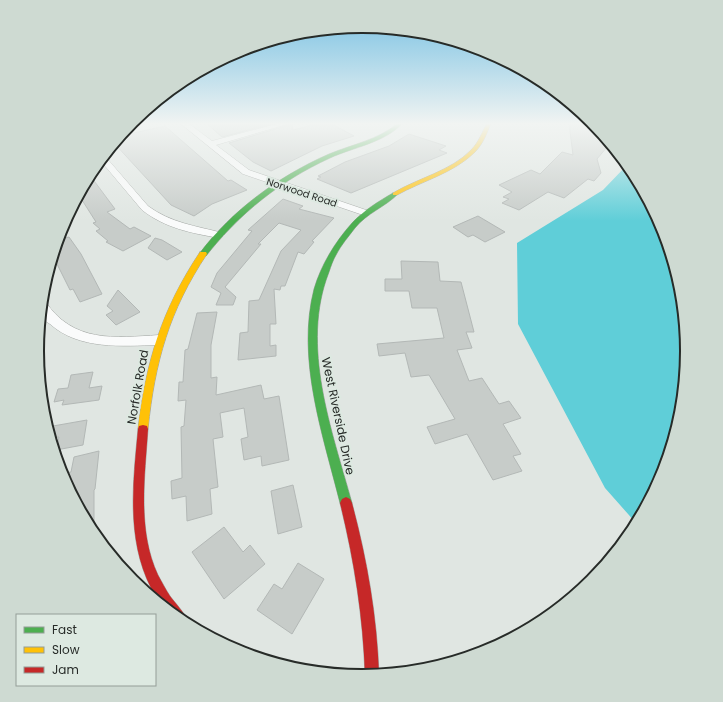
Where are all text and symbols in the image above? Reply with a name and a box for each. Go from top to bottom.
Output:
street label: Norwood Road [265,174,339,211]
street label: Norfolk Road [123,348,152,426]
street label: West Riverside Drive [318,355,359,476]
legend [16,614,156,686]
text: Fast [52,621,77,638]
text: Slow [52,641,80,658]
text: Jam [52,661,79,678]

